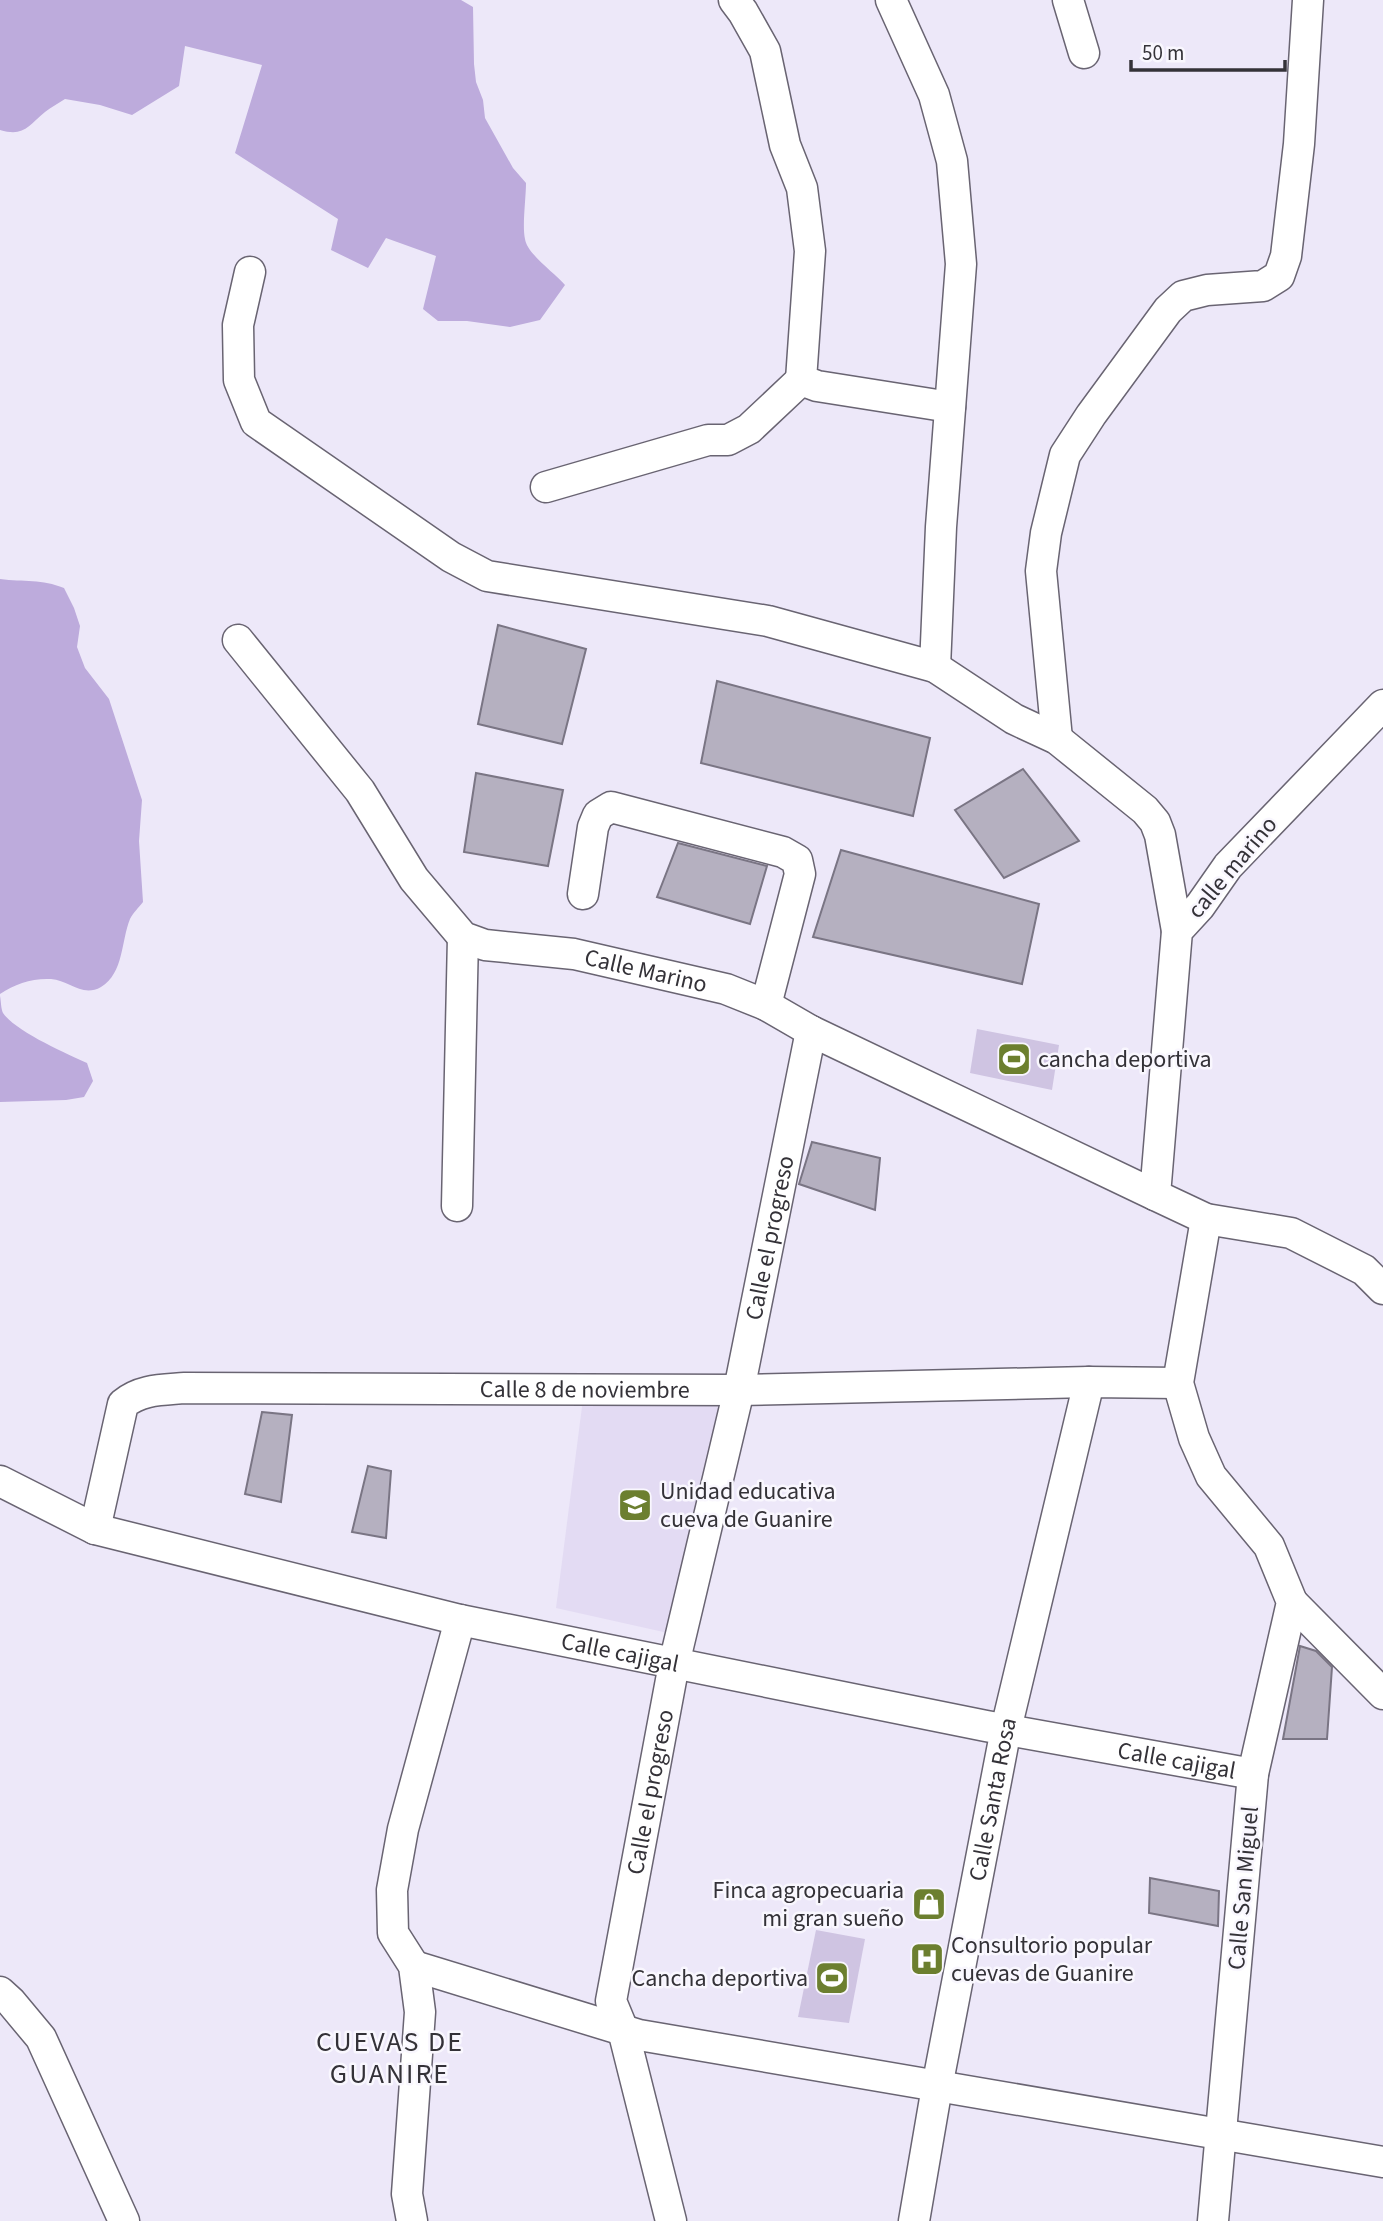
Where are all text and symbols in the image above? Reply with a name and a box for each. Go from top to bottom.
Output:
scale bar [1131,28,1285,72]
text: 50 m [1142,38,1184,68]
street label: calle marino [1179,809,1286,926]
street label: Calle Marino [581,940,711,1002]
sports icon: cancha deportiva [995,1040,1033,1078]
place label: cancha deportiva [1038,1042,1212,1077]
street label: Calle el progreso [736,1152,804,1323]
street label: Calle 8 de noviembre [480,1372,690,1408]
place label: Unidad educativa cueva de Guanire [660,1474,836,1537]
school or university icon: Unidad educativa cueva de Guanire [616,1486,654,1524]
street label: Calle cajigal [558,1624,682,1682]
street label: Calle el progreso [618,1707,683,1877]
street label: Calle Santa Rosa [960,1714,1026,1884]
street label: Calle cajigal [1115,1733,1239,1789]
street label: Calle San Miguel [1219,1805,1268,1971]
place label: Finca agropecuaria mi gran sueño [713,1873,904,1936]
shop icon: Finca agropecuaria mi gran sueño [910,1885,948,1923]
place label: Consultorio popular cuevas de Guanire [951,1928,1153,1991]
hospital icon: Consultorio popular cuevas de Guanire [908,1940,946,1978]
sports icon: Cancha deportiva [813,1959,851,1997]
place label: Cancha deportiva [631,1961,808,1996]
district label: CUEVAS DE GUANIRE [316,2022,464,2094]

